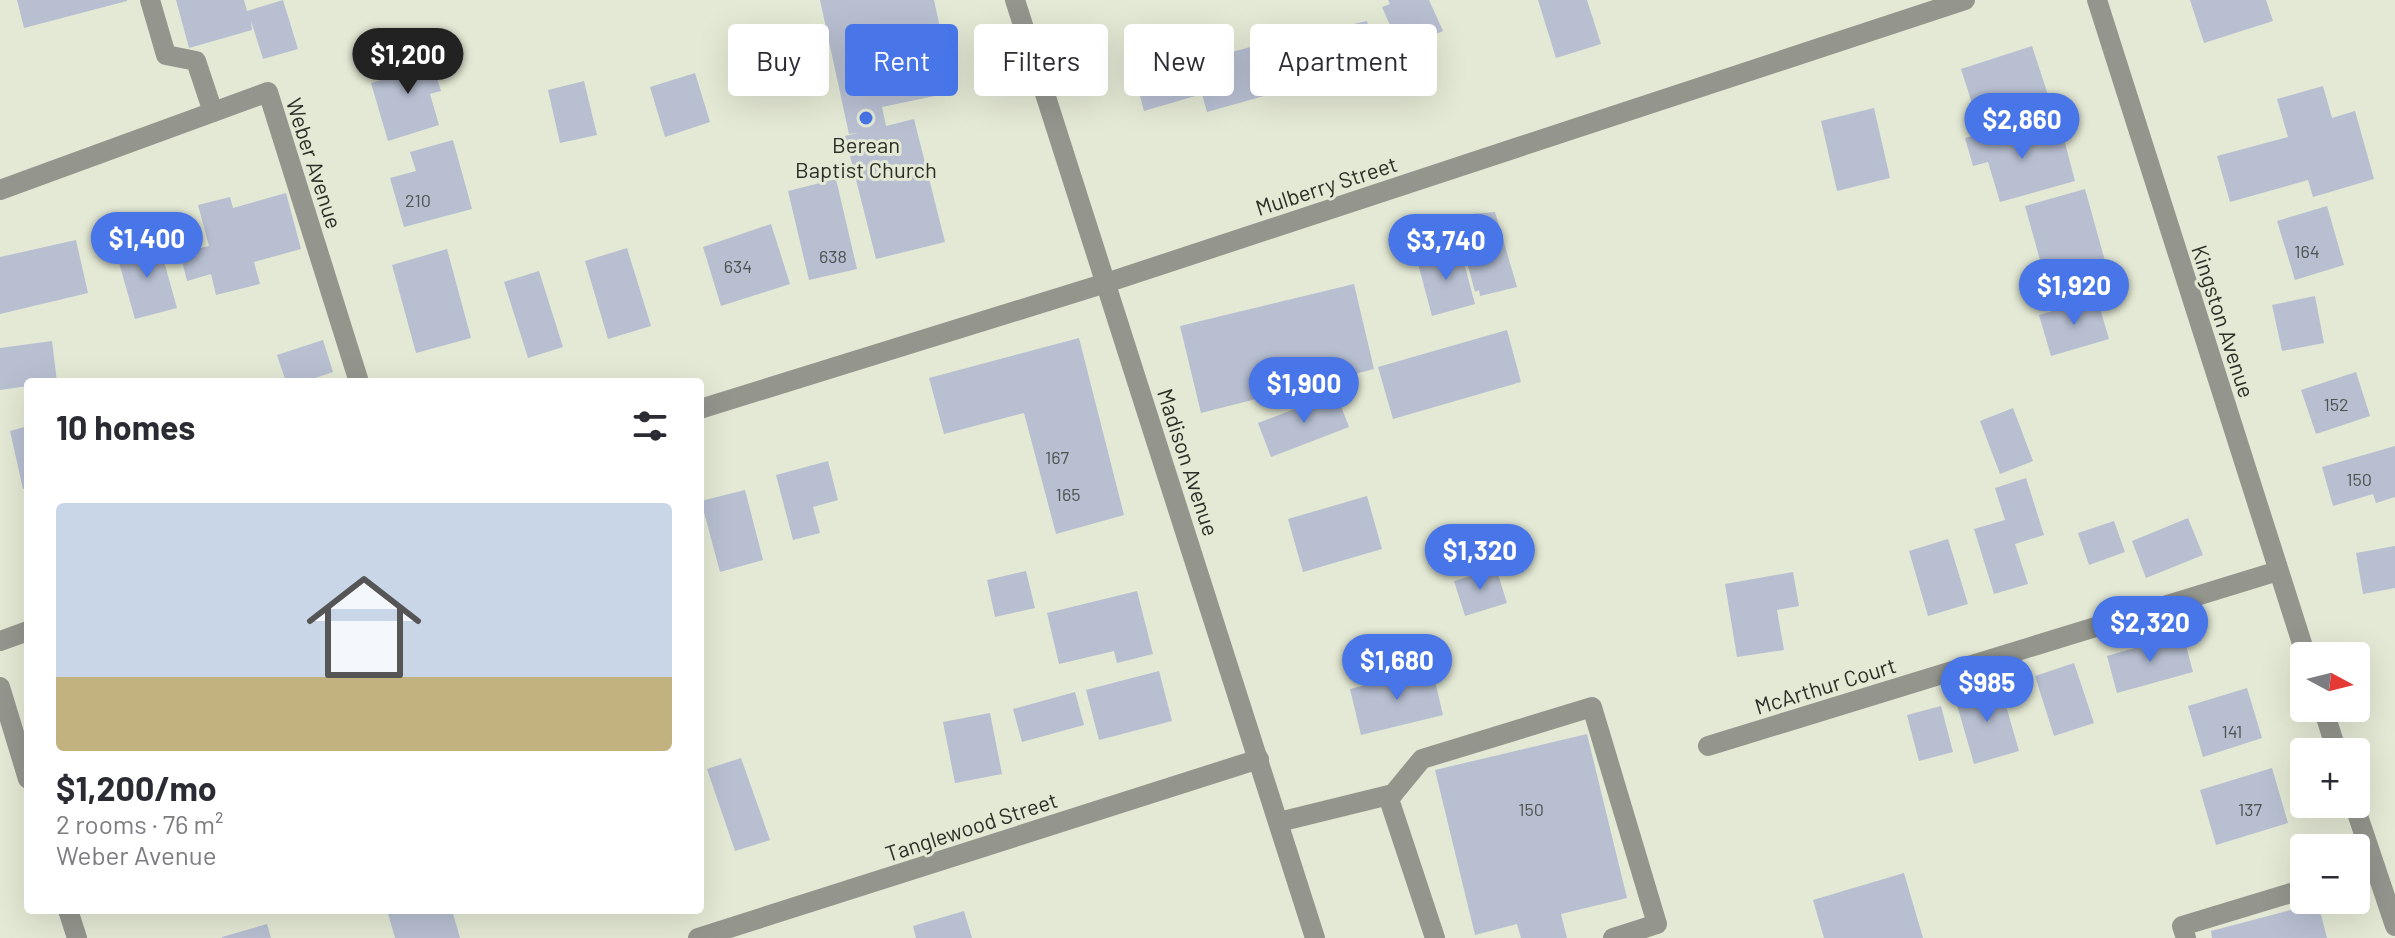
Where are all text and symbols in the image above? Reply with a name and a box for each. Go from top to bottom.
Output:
chip: Buy [728,24,829,96]
chip: Rent [845,24,958,96]
chip: Filters [974,24,1108,96]
chip: New [1124,24,1234,96]
chip: Apartment [1250,24,1437,96]
pin: $1,200 [343,28,473,96]
text: $1,200 [370,38,446,69]
pin: $2,860 [1957,93,2087,161]
street label: Weber Avenue [282,94,348,232]
text: $2,860 [1982,103,2062,134]
marker: Berean Baptist Church [857,109,875,127]
place label: Berean Baptist Church [795,131,937,182]
street label: Mulberry Street [1252,150,1400,220]
house number: 210 [405,189,431,211]
pin: $1,400 [82,212,212,280]
pin: $3,740 [1381,214,1511,282]
text: $1,400 [109,222,185,253]
text: $3,740 [1406,224,1486,255]
house number: 164 [2294,240,2320,262]
street label: Kingston Avenue [2187,241,2261,401]
house number: 638 [819,245,847,267]
house number: 634 [724,255,752,277]
pin: $1,920 [2009,259,2139,327]
text: $1,920 [2037,269,2111,300]
pin: $1,900 [1239,357,1369,425]
text: $1,900 [1267,367,1341,398]
street label: Madison Avenue [1153,385,1225,539]
house number: 152 [2323,393,2349,415]
icon: filters [628,404,672,448]
text: 10 homes [56,406,195,447]
house number: 167 [1045,446,1070,468]
house number: 150 [2346,468,2372,490]
house number: 165 [1056,483,1080,505]
pin: $1,320 [1415,524,1545,592]
text: $1,320 [1443,534,1517,565]
icon: home [292,555,436,699]
pin: $2,320 [2085,596,2215,664]
text: $2,320 [2110,606,2190,637]
pin: $1,680 [1332,634,1462,702]
north arrow [2290,642,2370,722]
map controls [2290,642,2370,914]
text: $1,680 [1360,644,1434,675]
street label: McArthur Court [1751,651,1899,719]
pin: $985 [1940,656,2034,724]
text: $985 [1959,666,2015,697]
house number: 141 [2222,720,2242,742]
button: + [2290,738,2370,818]
text: $1,200/mo [56,767,217,808]
street label: Tanglewood Street [882,786,1060,866]
house number: 150 [1518,798,1544,820]
house number: 137 [2238,798,2263,820]
text: 2 rooms · 76 m² [56,808,224,839]
button: − [2290,834,2370,914]
text: Weber Avenue [56,839,217,870]

